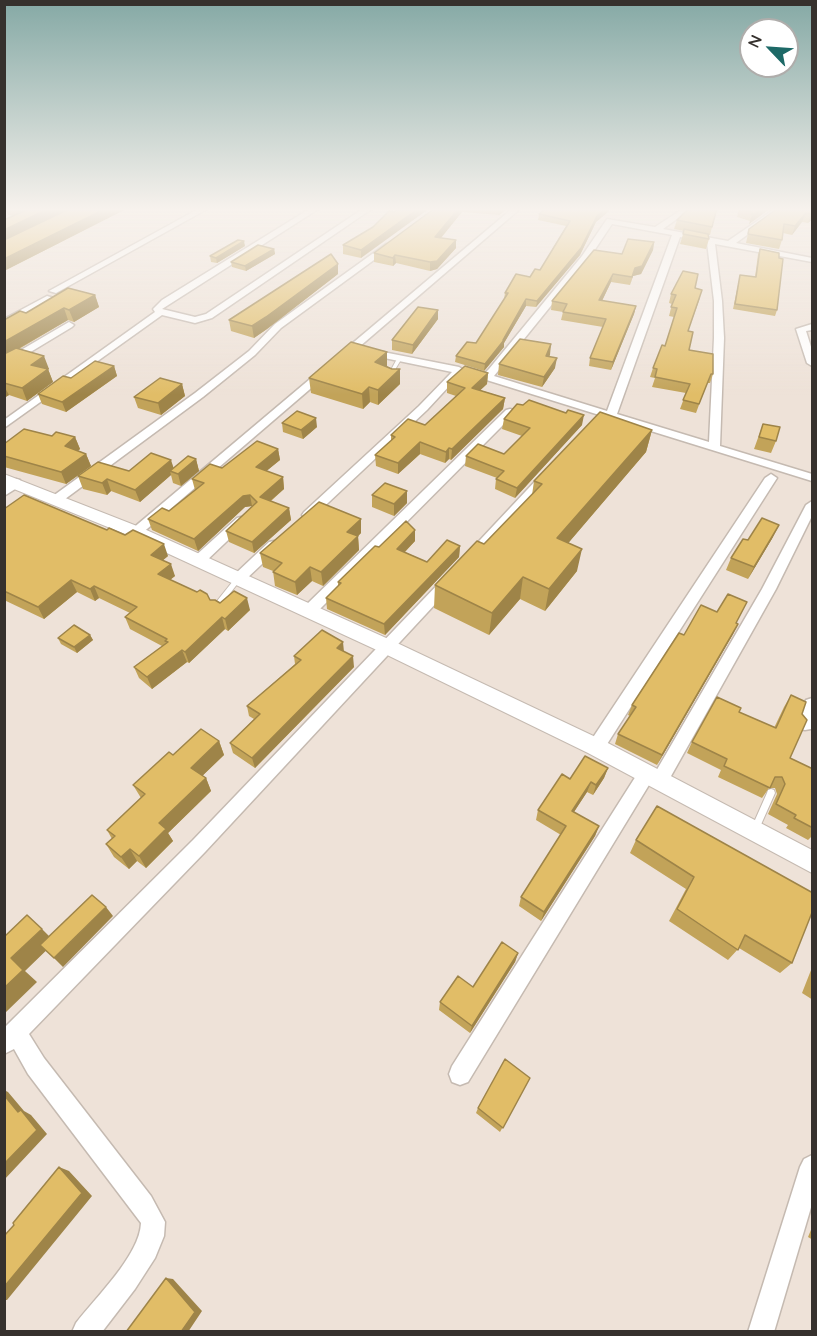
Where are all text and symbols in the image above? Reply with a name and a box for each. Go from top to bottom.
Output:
north arrow [739,18,799,78]
text: N [743,32,766,51]

